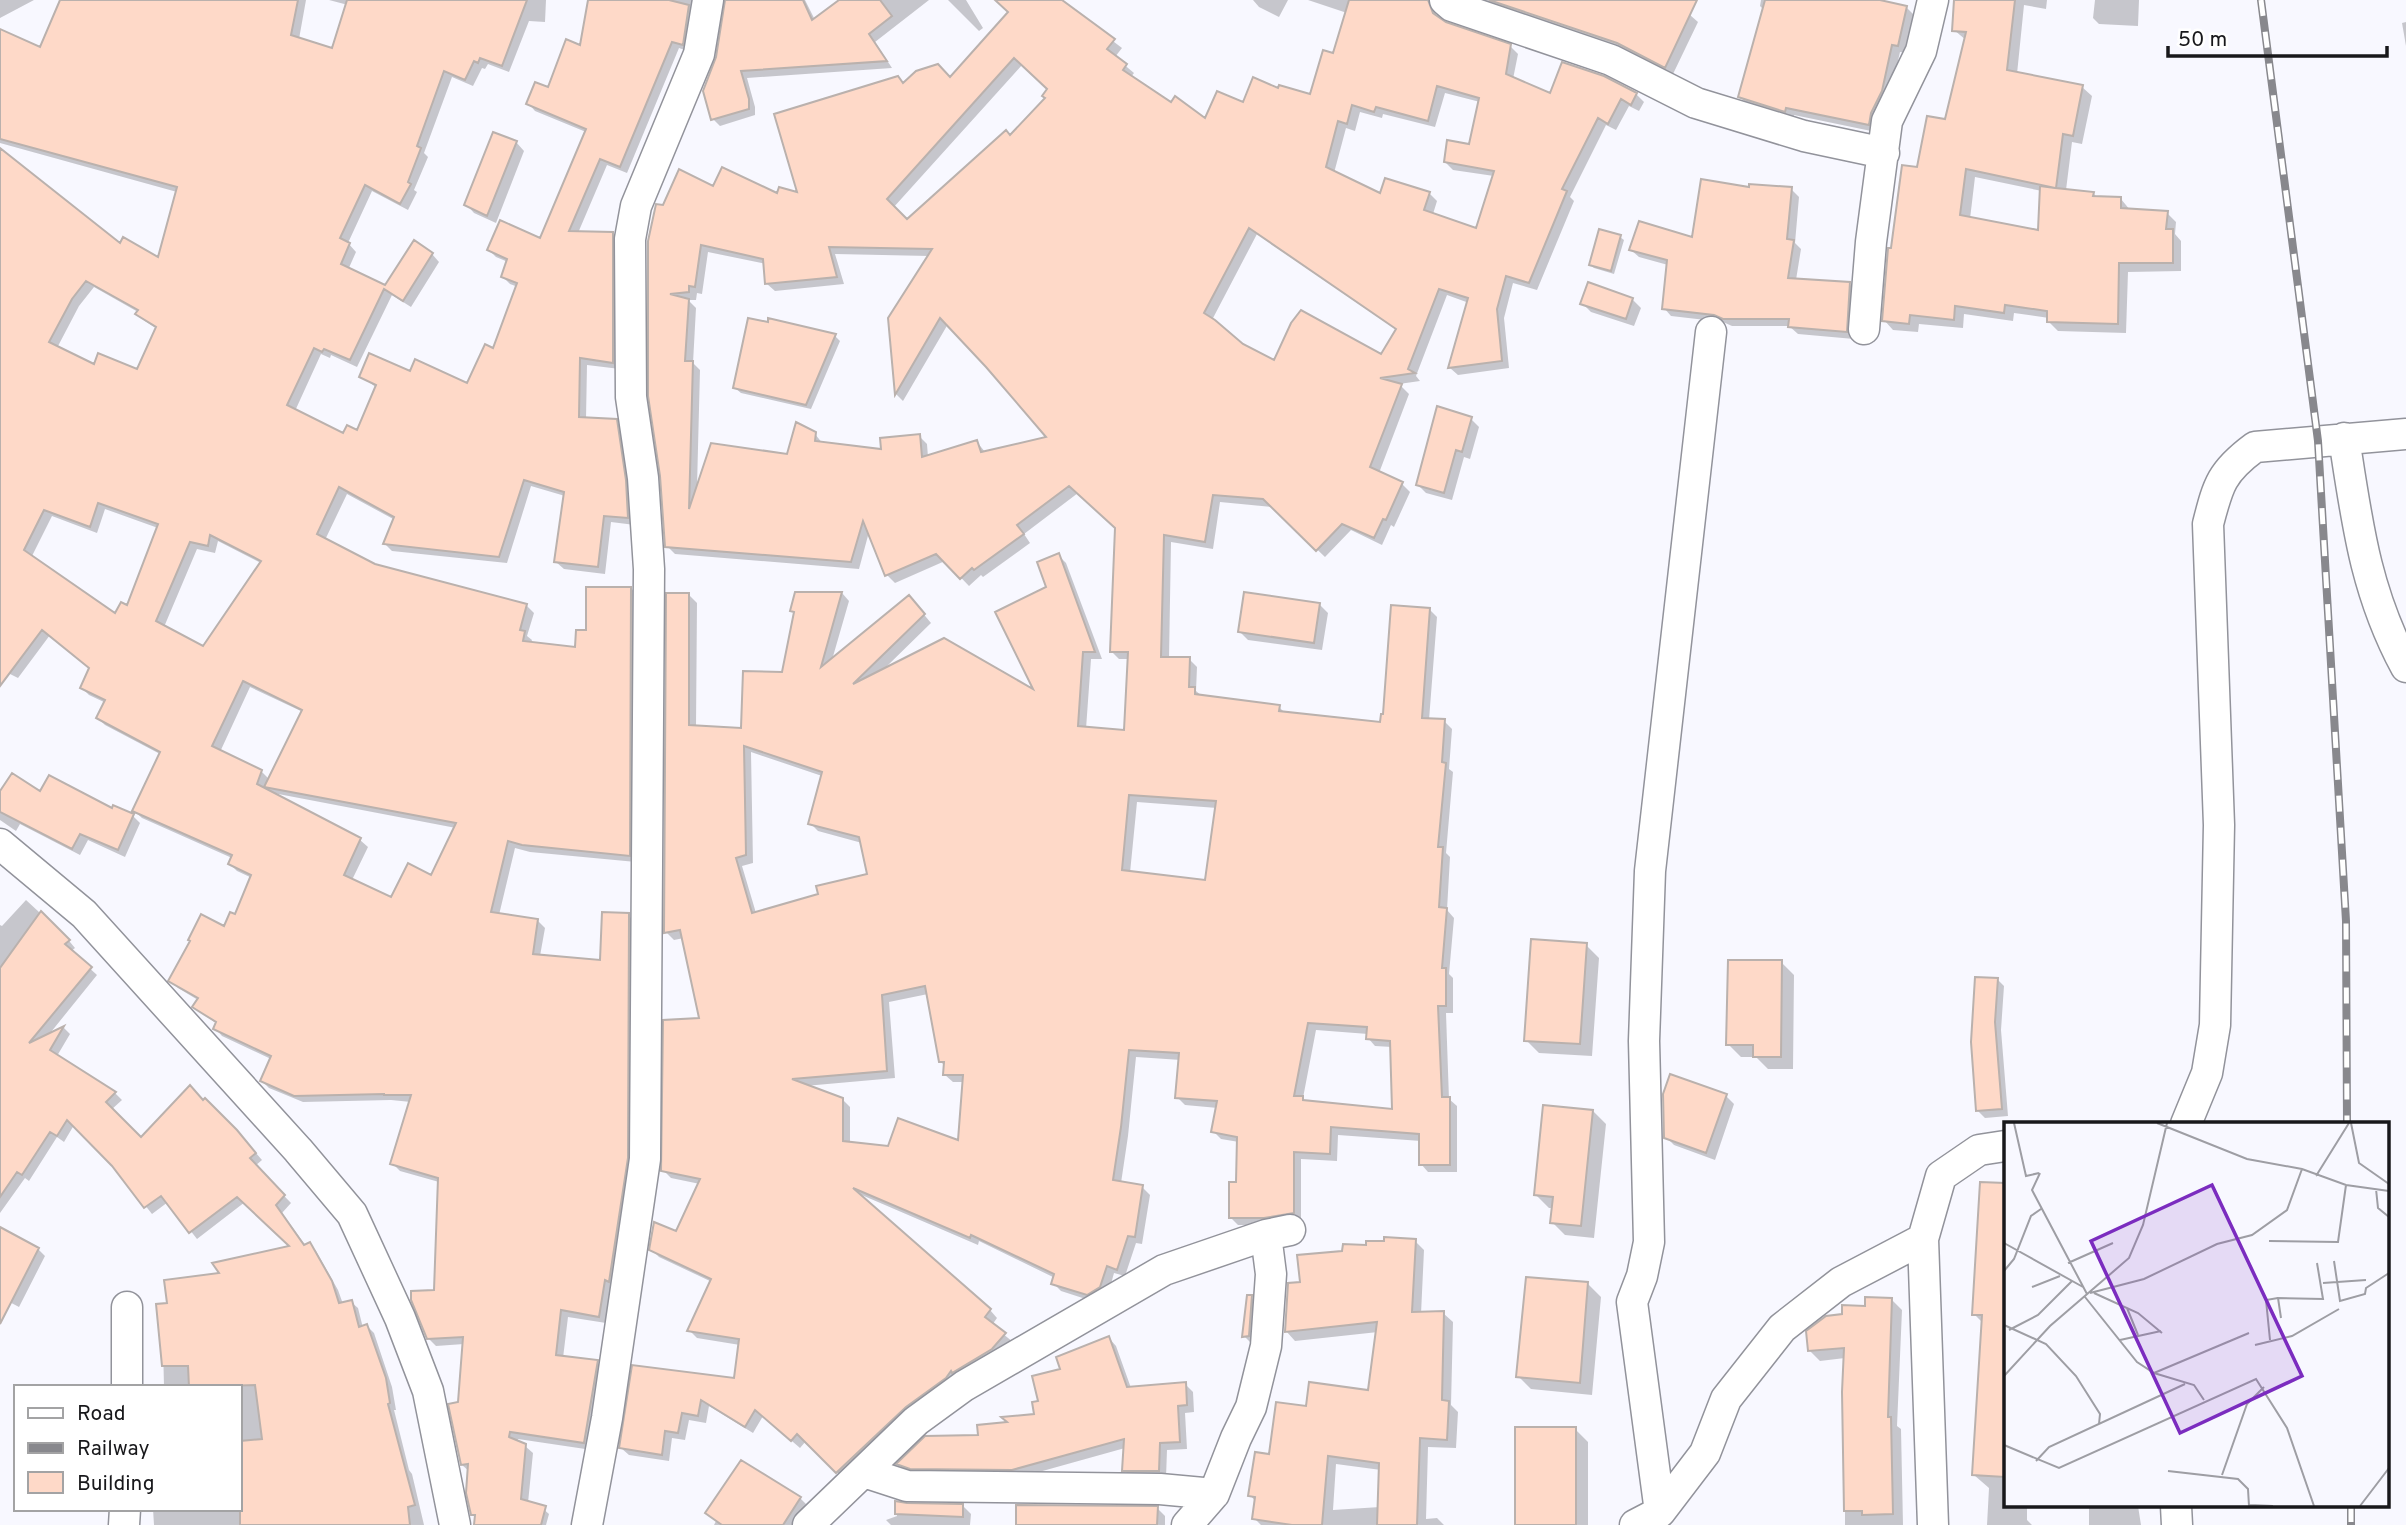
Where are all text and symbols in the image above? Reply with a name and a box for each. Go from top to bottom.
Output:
scale bar [2168,14,2387,58]
text: 50 m [2178,27,2227,54]
inset map [2004,1122,2388,1508]
legend [14,1385,242,1511]
text: Road [77,1401,126,1428]
text: Railway [77,1436,150,1463]
text: Building [77,1471,155,1498]

